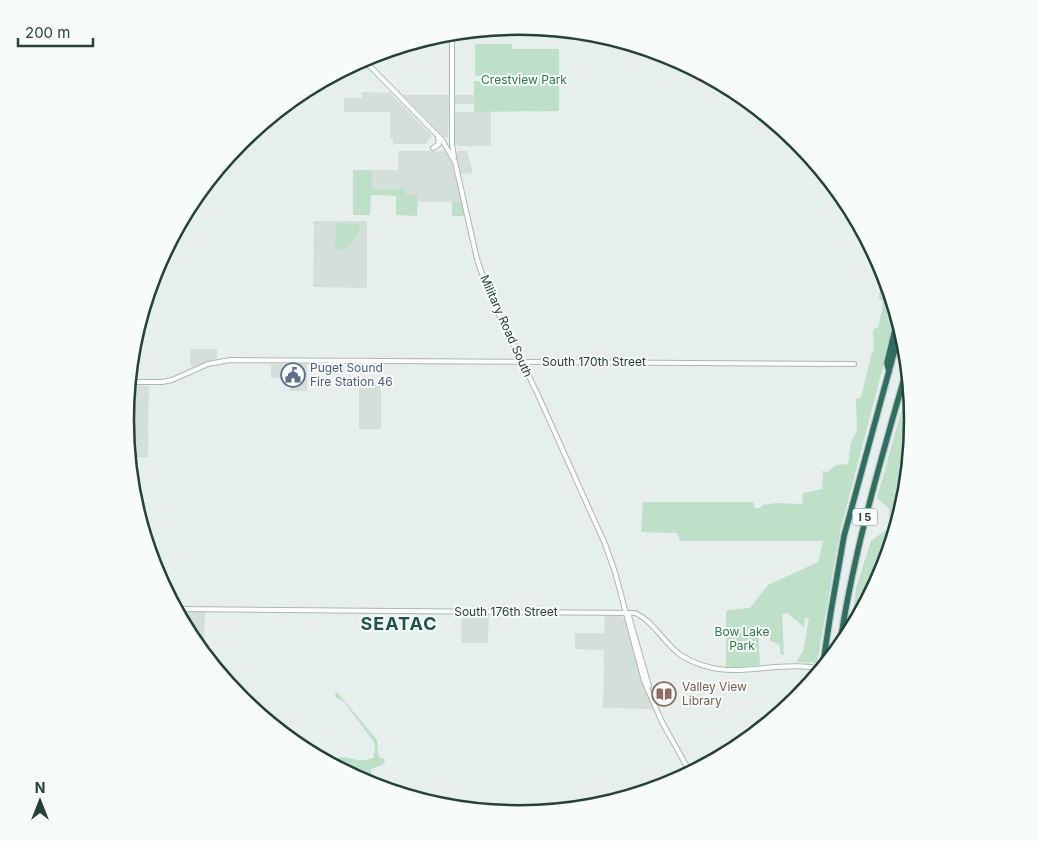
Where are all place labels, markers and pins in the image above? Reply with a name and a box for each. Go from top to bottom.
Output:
place label: Puget Sound Fire Station 46 [310,360,393,389]
public building icon: Puget Sound Fire Station 46 [280,362,306,388]
place label: Valley View Library [682,679,747,708]
library icon: Valley View Library [651,681,677,707]

